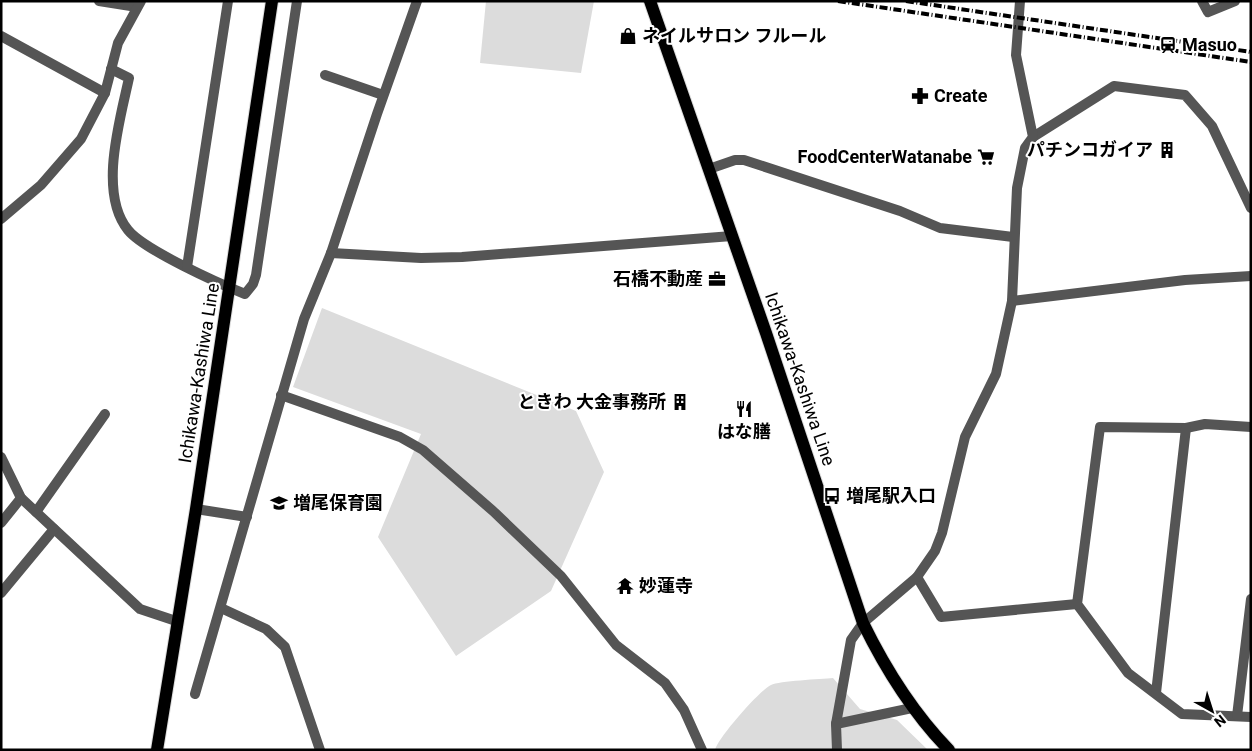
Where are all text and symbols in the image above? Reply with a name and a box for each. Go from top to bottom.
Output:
place label: ネイルサロン フルール [642,25,826,46]
shop icon: ネイルサロン フルール [618,26,638,46]
place label: Masuo [1182,34,1237,55]
station icon: Masuo [1158,35,1178,55]
place label: Create [934,85,988,106]
pharmacy icon: Create [910,86,930,106]
place label: パチンコガイア [1027,139,1153,160]
building icon: パチンコガイア [1157,140,1177,160]
place label: FoodCenterWatanabe [797,146,972,167]
supermarket icon: FoodCenterWatanabe [976,147,996,167]
place label: 石橋不動産 [613,268,703,289]
office icon: 石橋不動産 [707,269,727,289]
street label: Ichikawa-Kashiwa Line [174,281,223,464]
street label: Ichikawa-Kashiwa Line [761,289,840,468]
place label: ときわ 大金事務所 [518,391,666,412]
building icon: ときわ 大金事務所 [670,392,690,412]
restaurant icon: はな膳 [734,399,754,419]
place label: はな膳 [717,421,771,442]
place label: 増尾駅入口 [846,485,936,506]
bus stop icon: 増尾駅入口 [822,486,842,506]
place label: 増尾保育園 [293,492,383,513]
school or university icon: 増尾保育園 [269,493,289,513]
place label: 妙蓮寺 [639,575,693,596]
temple icon: 妙蓮寺 [615,576,635,596]
north arrow [1187,686,1237,736]
text: N [1211,712,1229,730]

